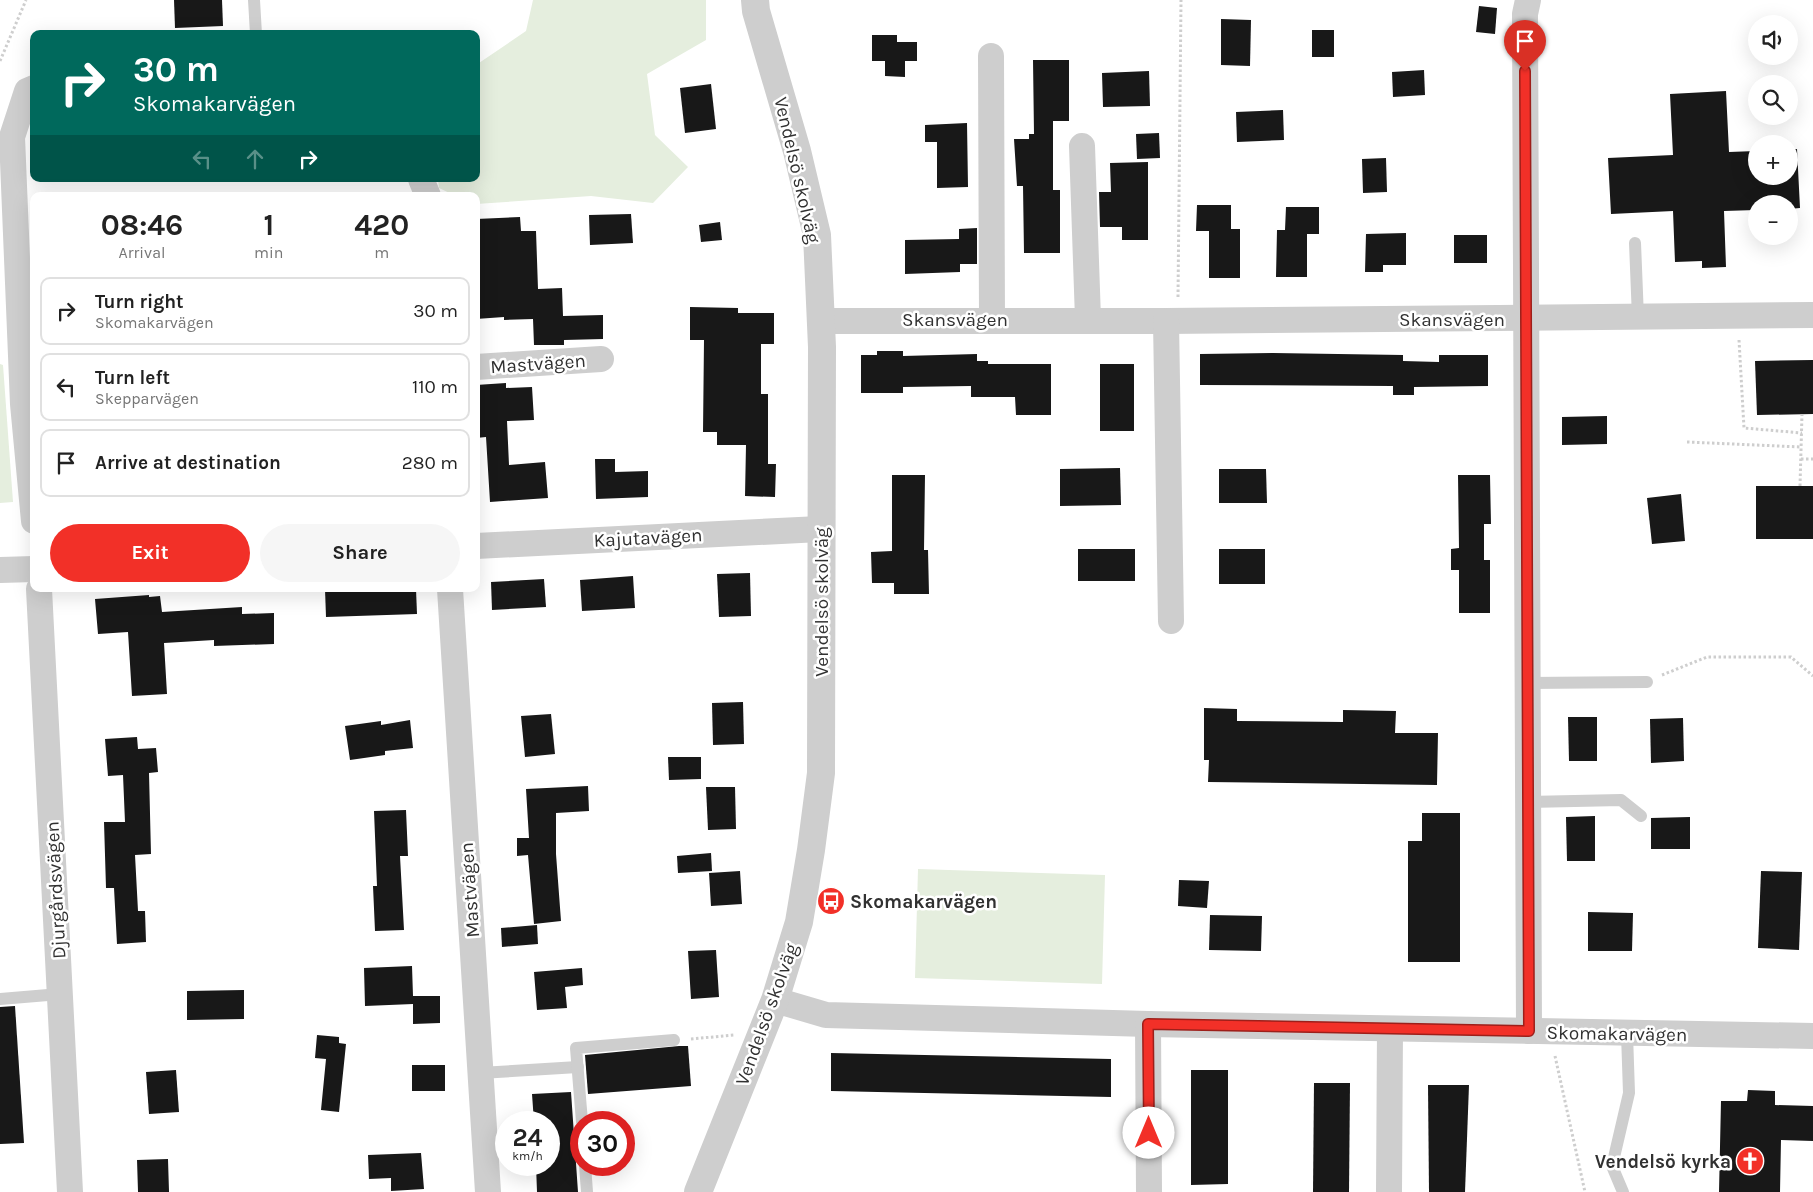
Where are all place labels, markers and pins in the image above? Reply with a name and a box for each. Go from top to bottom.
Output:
pin [1504,20,1546,71]
bus stop icon: Skomakarvägen [816,886,846,916]
place label: Skomakarvägen [850,891,997,913]
church icon: Vendelsö kyrka [1735,1146,1765,1176]
place label: Vendelsö kyrka [1595,1151,1731,1173]

